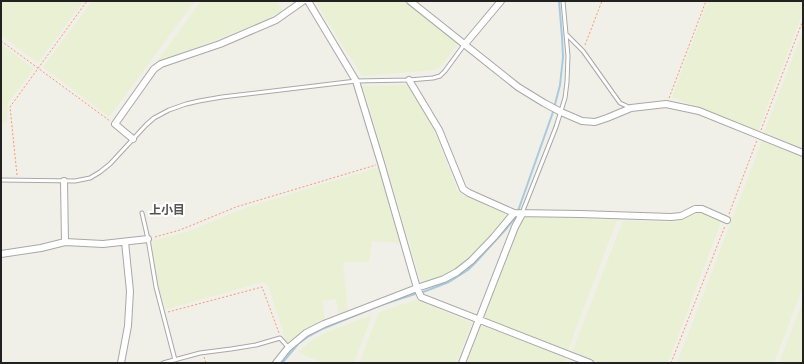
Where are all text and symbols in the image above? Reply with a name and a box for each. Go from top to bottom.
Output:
district label: 上小目 [149,202,185,217]

